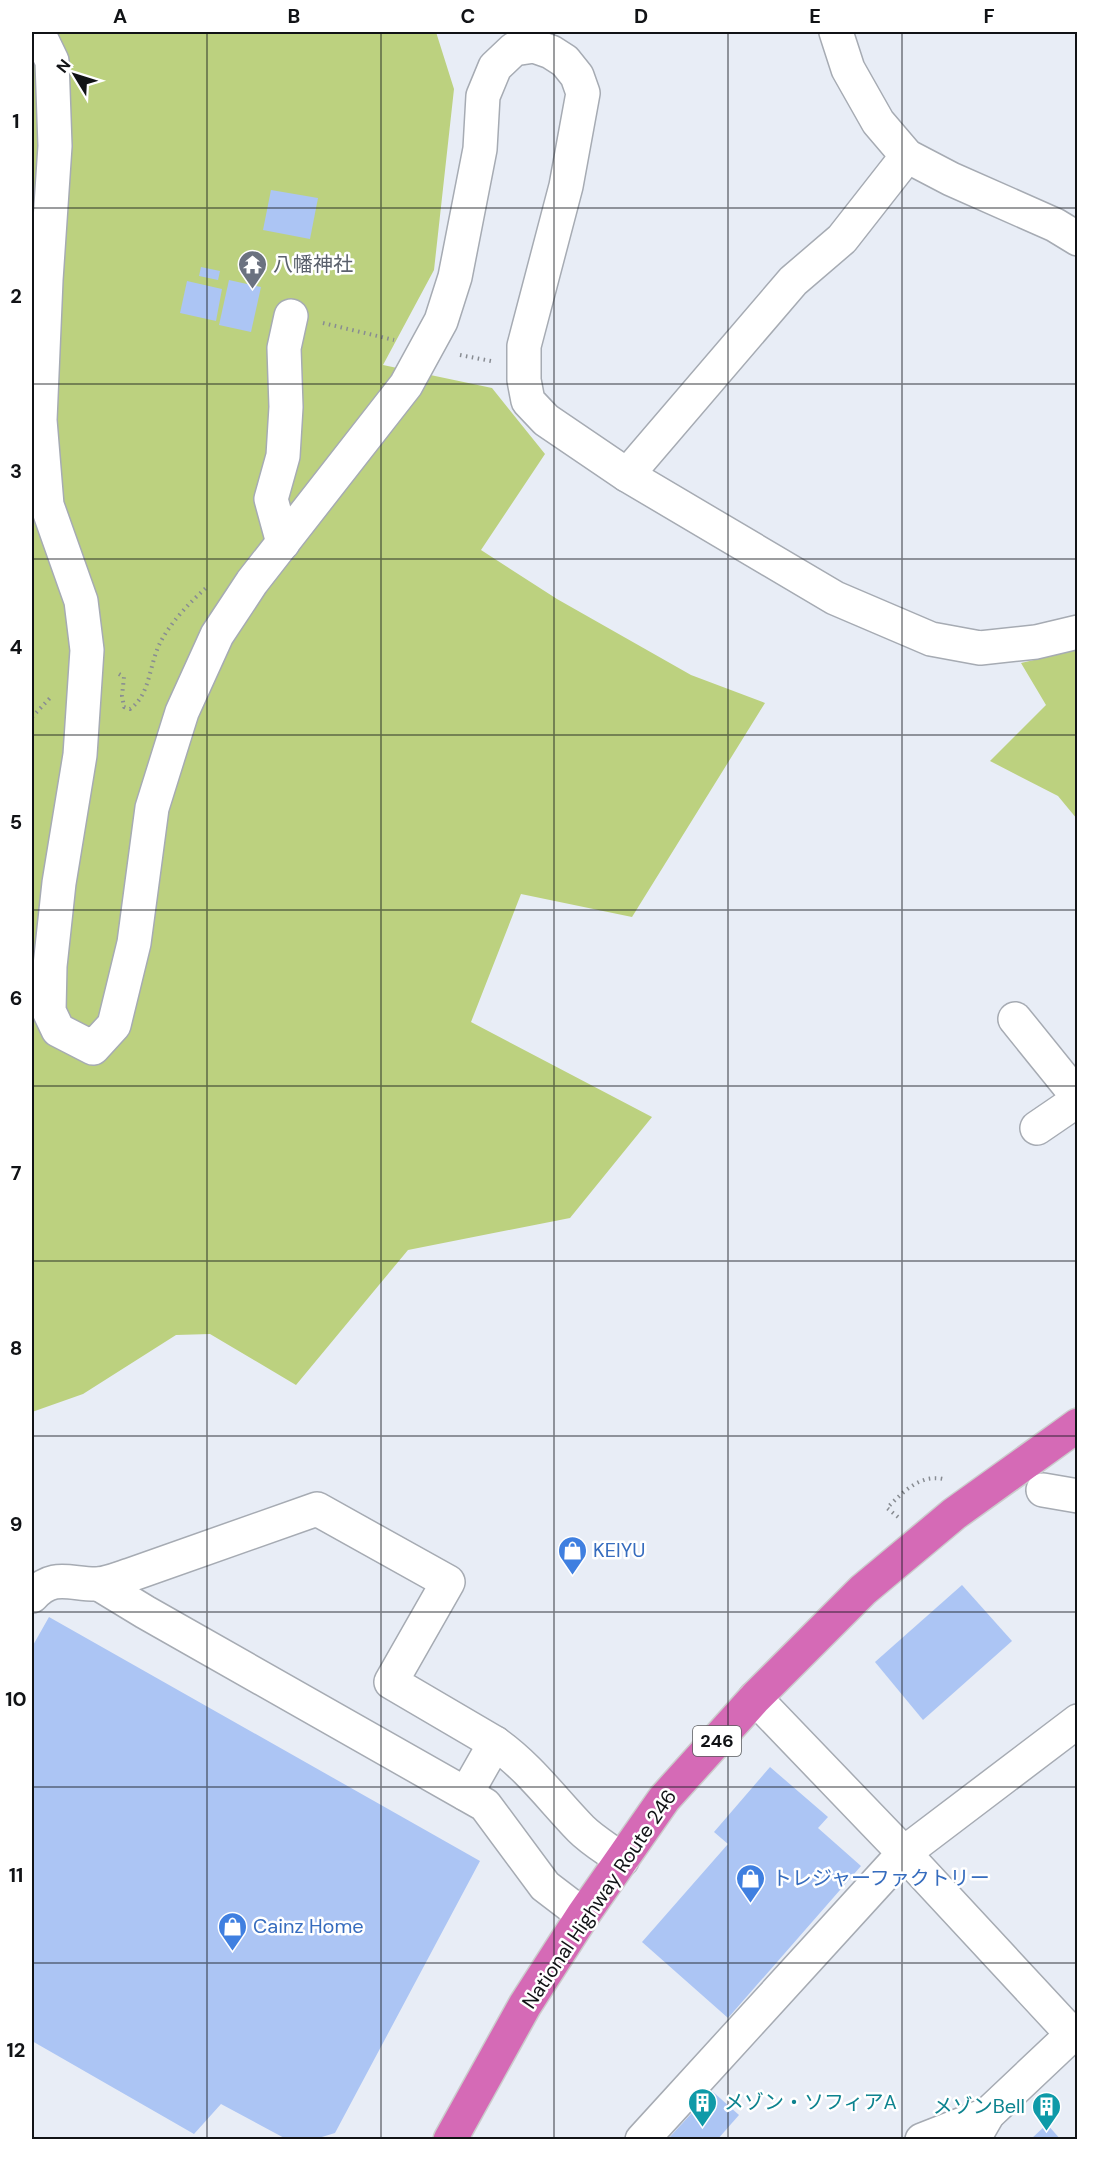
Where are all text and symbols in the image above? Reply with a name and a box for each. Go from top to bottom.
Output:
text: A [113,3,127,29]
text: B [288,3,300,29]
text: C [461,3,475,29]
text: D [634,3,648,29]
text: E [809,3,821,29]
text: F [983,3,995,29]
north arrow [45,45,105,105]
text: N [52,55,75,77]
text: 1 [12,108,20,134]
temple icon: 八幡神社 [236,248,268,290]
place label: 八幡神社 [273,251,353,277]
text: 2 [10,283,22,309]
text: 3 [10,458,22,484]
text: 4 [10,634,23,660]
text: 5 [10,809,22,835]
text: 6 [10,985,22,1011]
text: 7 [11,1160,22,1186]
text: 8 [10,1335,22,1361]
text: 9 [10,1511,22,1537]
shop icon: KEIYU [556,1534,588,1576]
place label: KEIYU [593,1537,645,1563]
text: 10 [5,1686,27,1712]
road number: 246 [693,1726,741,1756]
street label: National Highway Route 246 [516,1784,682,2014]
text: 11 [9,1862,23,1888]
shop icon: トレジャーファクトリー [735,1862,767,1904]
place label: トレジャーファクトリー [772,1865,990,1891]
shop icon: Cainz Home [216,1910,248,1952]
place label: Cainz Home [253,1913,364,1939]
text: 12 [7,2037,25,2063]
building icon: メゾン・ソフィアA [687,2086,719,2128]
place label: メゾン・ソフィアA [724,2089,897,2115]
building icon: メゾンBell [1030,2090,1062,2132]
place label: メゾンBell [933,2093,1025,2119]

